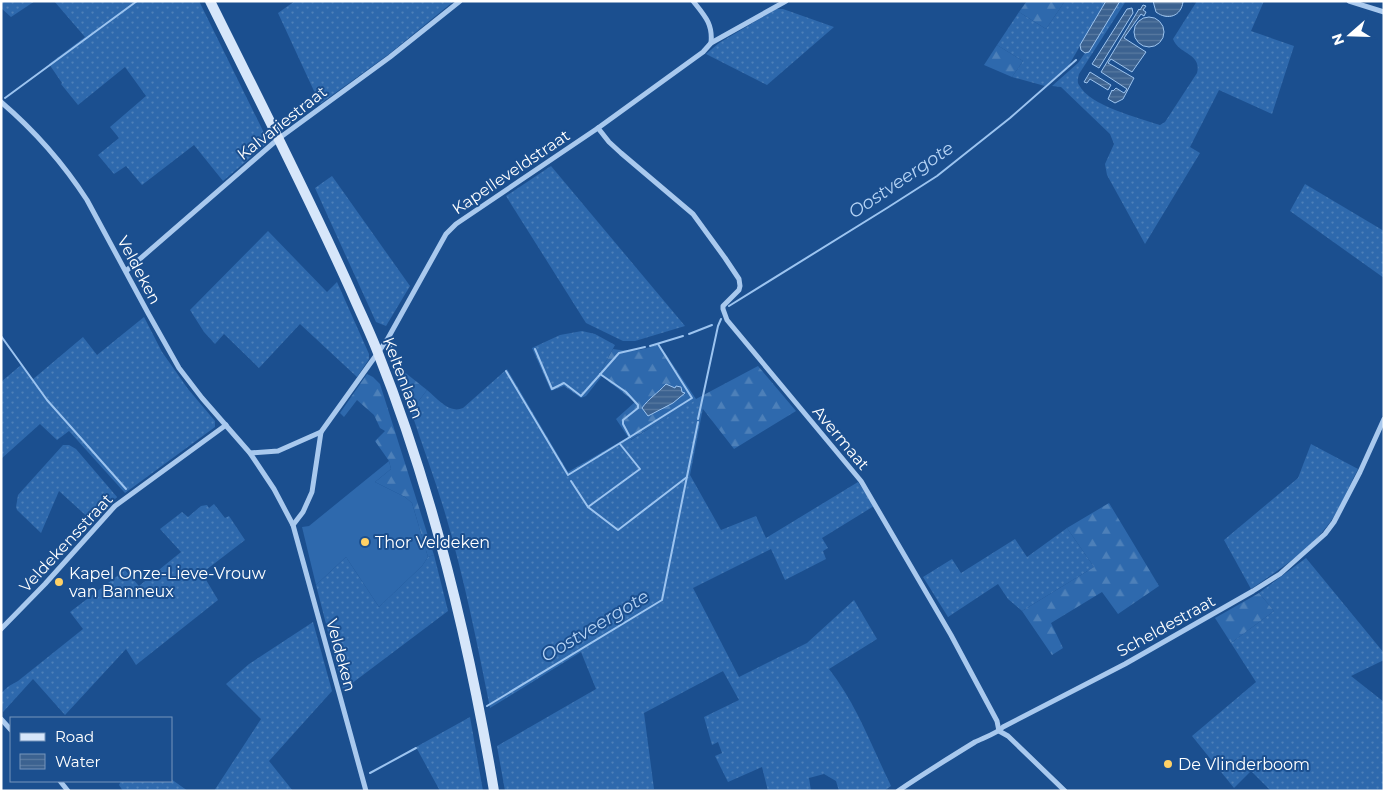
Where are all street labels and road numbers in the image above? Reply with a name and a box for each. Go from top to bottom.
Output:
street label: Kalvariestraat [233,82,331,164]
street label: Kapelleveldstraat [449,125,574,218]
street label: Veldeken [113,233,165,307]
street label: Keltenlaan [379,335,427,421]
street label: Avermaat [809,402,874,474]
street label: Veldekensstraat [15,489,117,596]
street label: Scheldestraat [1114,591,1219,661]
street label: Veldeken [322,617,360,693]

